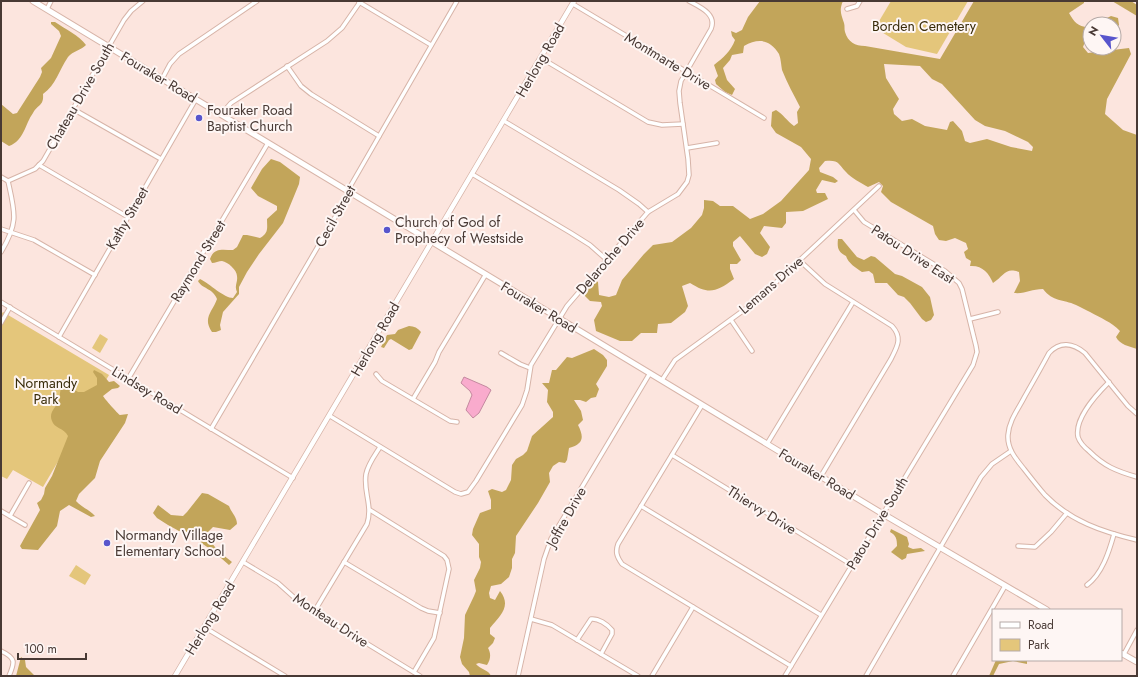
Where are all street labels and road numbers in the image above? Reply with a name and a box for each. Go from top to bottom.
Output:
street label: Herlong Road [511,19,569,101]
street label: Montmarte Drive [621,27,715,95]
street label: Chateau Drive South [41,39,119,153]
street label: Fouraker Road [117,46,201,108]
street label: Cecil Street [310,181,361,251]
street label: Kathy Street [101,183,153,253]
street label: Delaroche Drive [571,213,649,299]
street label: Raymond Street [166,216,231,306]
street label: Patou Drive East [868,220,959,289]
street label: Lemans Drive [734,251,808,319]
street label: Fouraker Road [497,276,581,338]
street label: Herlong Road [346,298,404,380]
street label: Lindsey Road [108,361,186,419]
street label: Fouraker Road [775,443,859,505]
street label: Patou Drive South [841,473,913,573]
street label: Thiervy Drive [724,481,800,539]
street label: Joffre Drive [540,483,591,553]
street label: Herlong Road [180,577,240,659]
street label: Monteau Drive [289,588,373,652]

